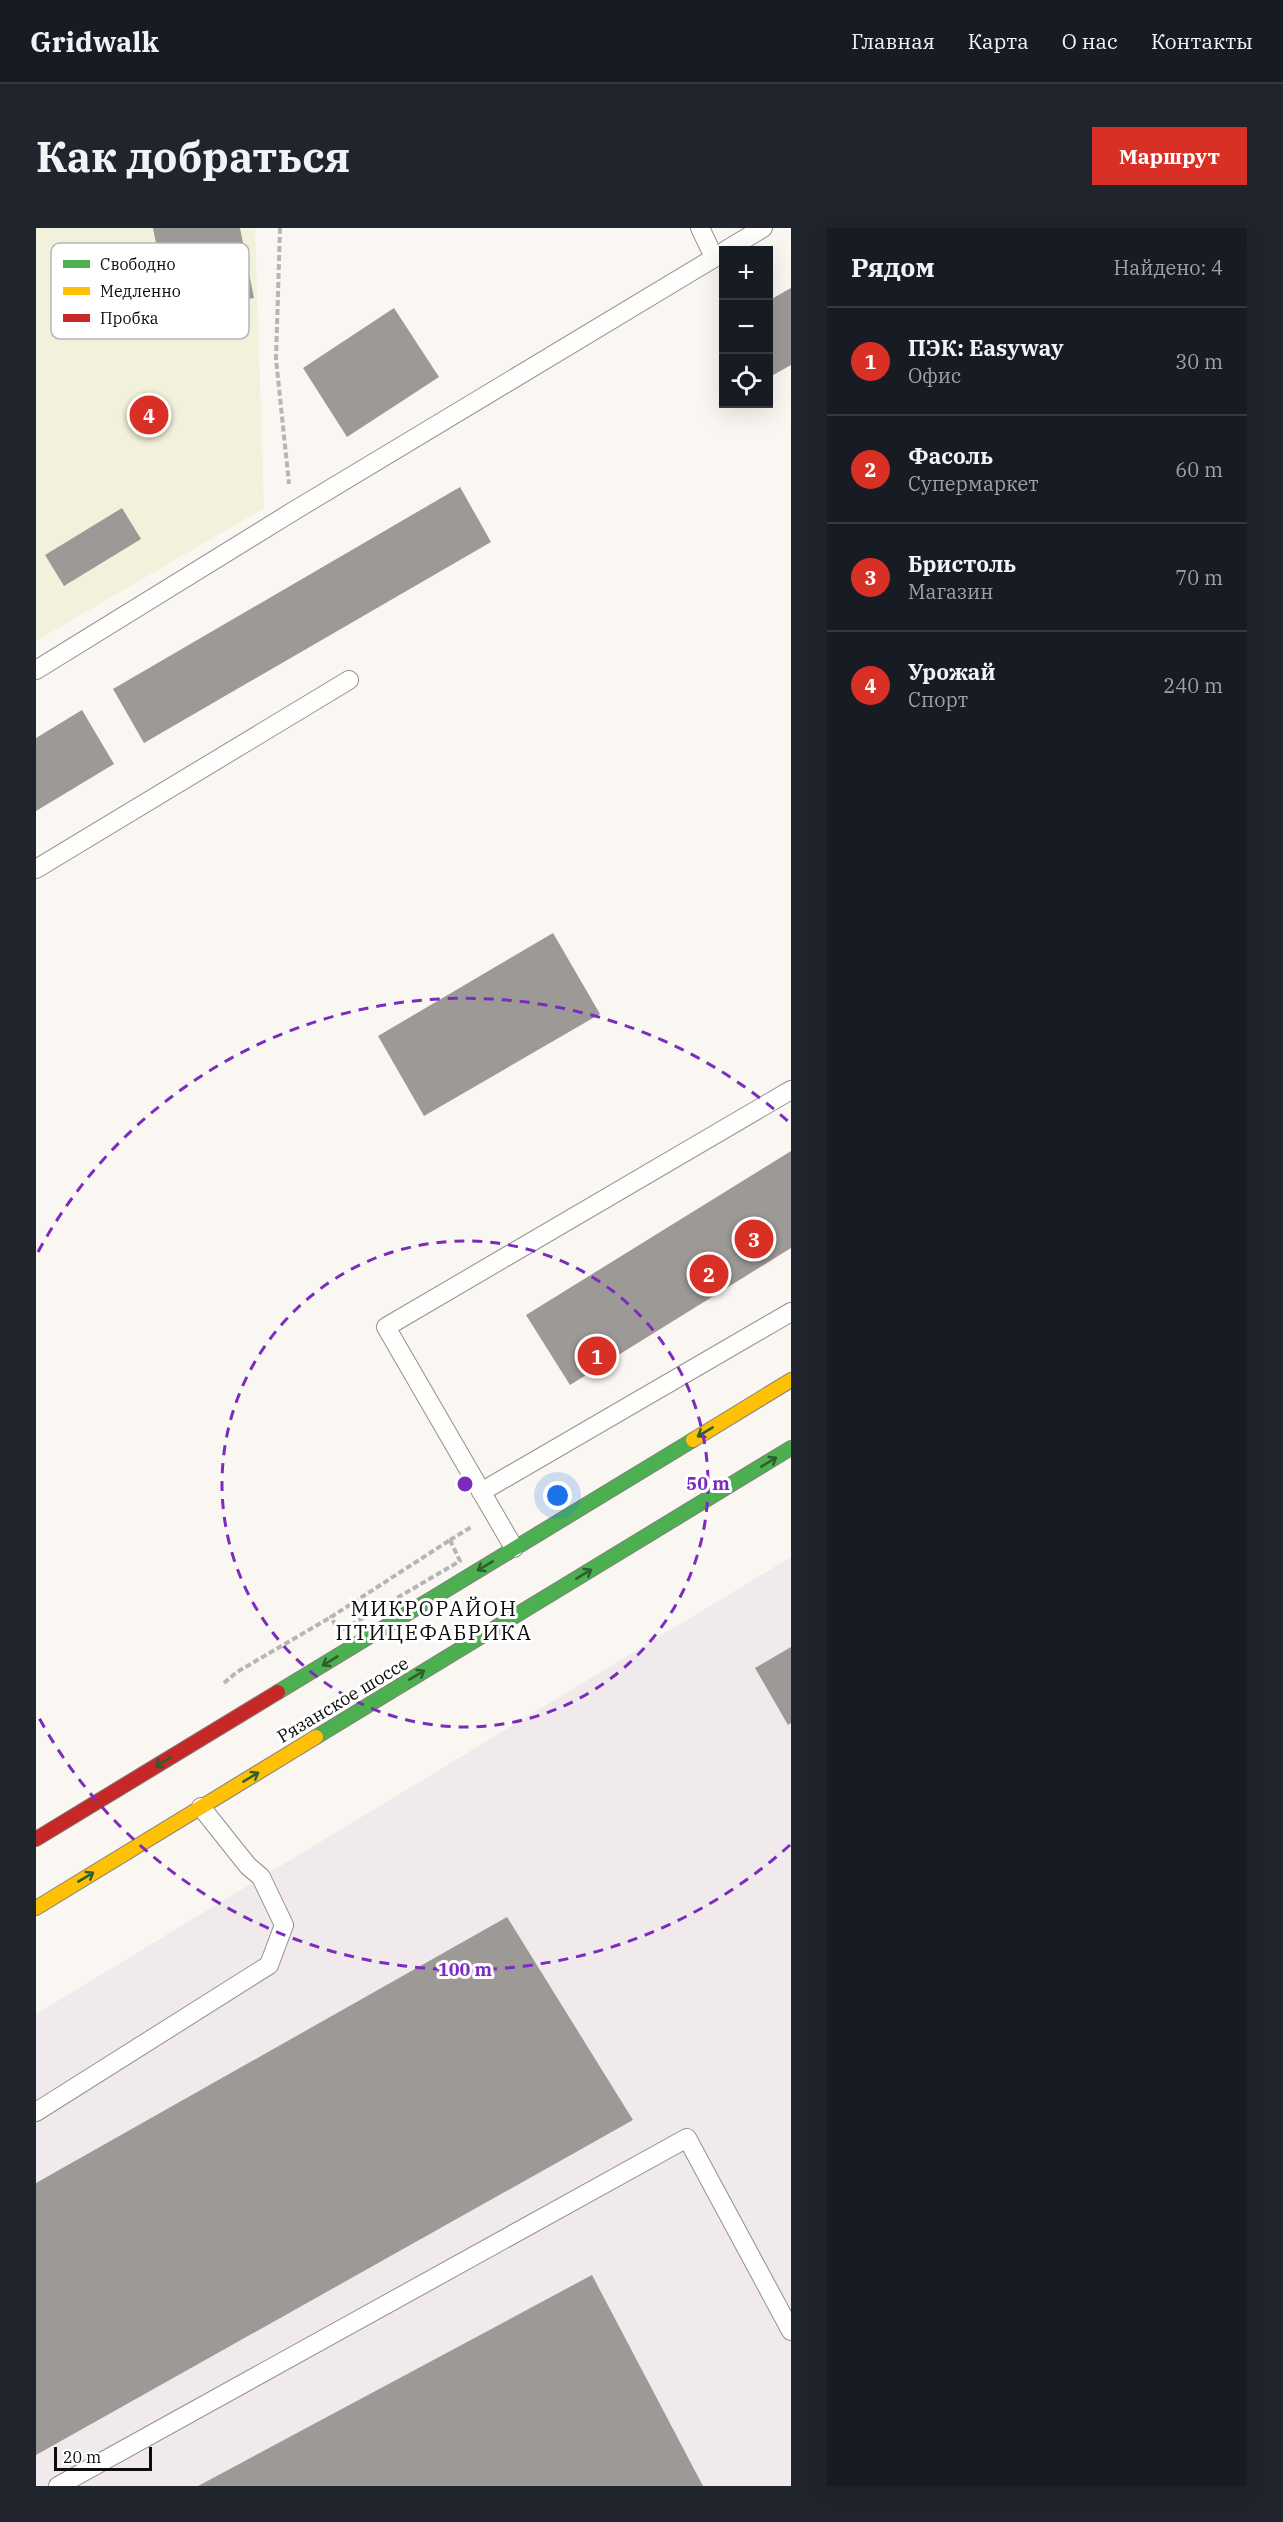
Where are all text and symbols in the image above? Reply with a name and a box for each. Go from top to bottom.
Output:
text: Gridwalk [30,23,159,60]
text: Главная [851,27,935,55]
text: Карта [968,27,1029,55]
text: О нас [1062,27,1118,55]
text: Контакты [1151,27,1253,55]
button: Маршрут [1092,127,1247,185]
text: Как добраться [36,129,350,184]
legend [51,243,249,339]
map controls [719,246,773,408]
button: + [719,246,773,300]
text: Рядом [851,250,935,284]
text: Свободно [100,254,176,274]
text: Найдено: 4 [1114,254,1223,281]
text: Медленно [100,281,181,301]
button: − [719,300,773,354]
text: Пробка [100,308,159,328]
text: ПЭК: Easyway [908,333,1064,362]
text: 1 [865,348,877,375]
text: 30 m [1175,348,1223,375]
button: locate [719,354,773,408]
text: Офис [908,362,961,389]
pin: 4 [130,392,168,438]
text: Фасоль [908,441,993,470]
text: 2 [865,456,877,483]
text: 60 m [1175,456,1223,483]
text: Супермаркет [908,470,1039,497]
text: Бристоль [908,549,1016,578]
text: 3 [865,564,877,591]
text: 70 m [1175,564,1223,591]
text: Магазин [908,578,993,605]
text: Урожай [908,657,995,686]
text: 4 [865,672,877,699]
text: 240 m [1163,672,1223,699]
text: Спорт [908,686,968,713]
pin: 3 [734,1216,774,1262]
pin: 2 [690,1252,728,1296]
pin: 1 [578,1334,616,1378]
one-way arrow [697,1427,714,1439]
one-way arrow [760,1455,777,1468]
text: 50 m [686,1472,730,1495]
centre of rings [455,1474,475,1494]
your location [543,1481,572,1510]
one-way arrow [477,1561,494,1573]
one-way arrow [575,1568,592,1580]
district label: МИКРОРАЙОН ПТИЦЕФАБРИКА [335,1594,533,1646]
street label: Рязанское шоссе [273,1651,413,1748]
one-way arrow [322,1655,339,1667]
one-way arrow [408,1669,425,1681]
one-way arrow [155,1756,172,1768]
one-way arrow [242,1770,259,1782]
one-way arrow [77,1871,94,1883]
text: 100 m [438,1958,493,1981]
scale bar [54,2444,152,2472]
text: 20 m [63,2447,101,2467]

